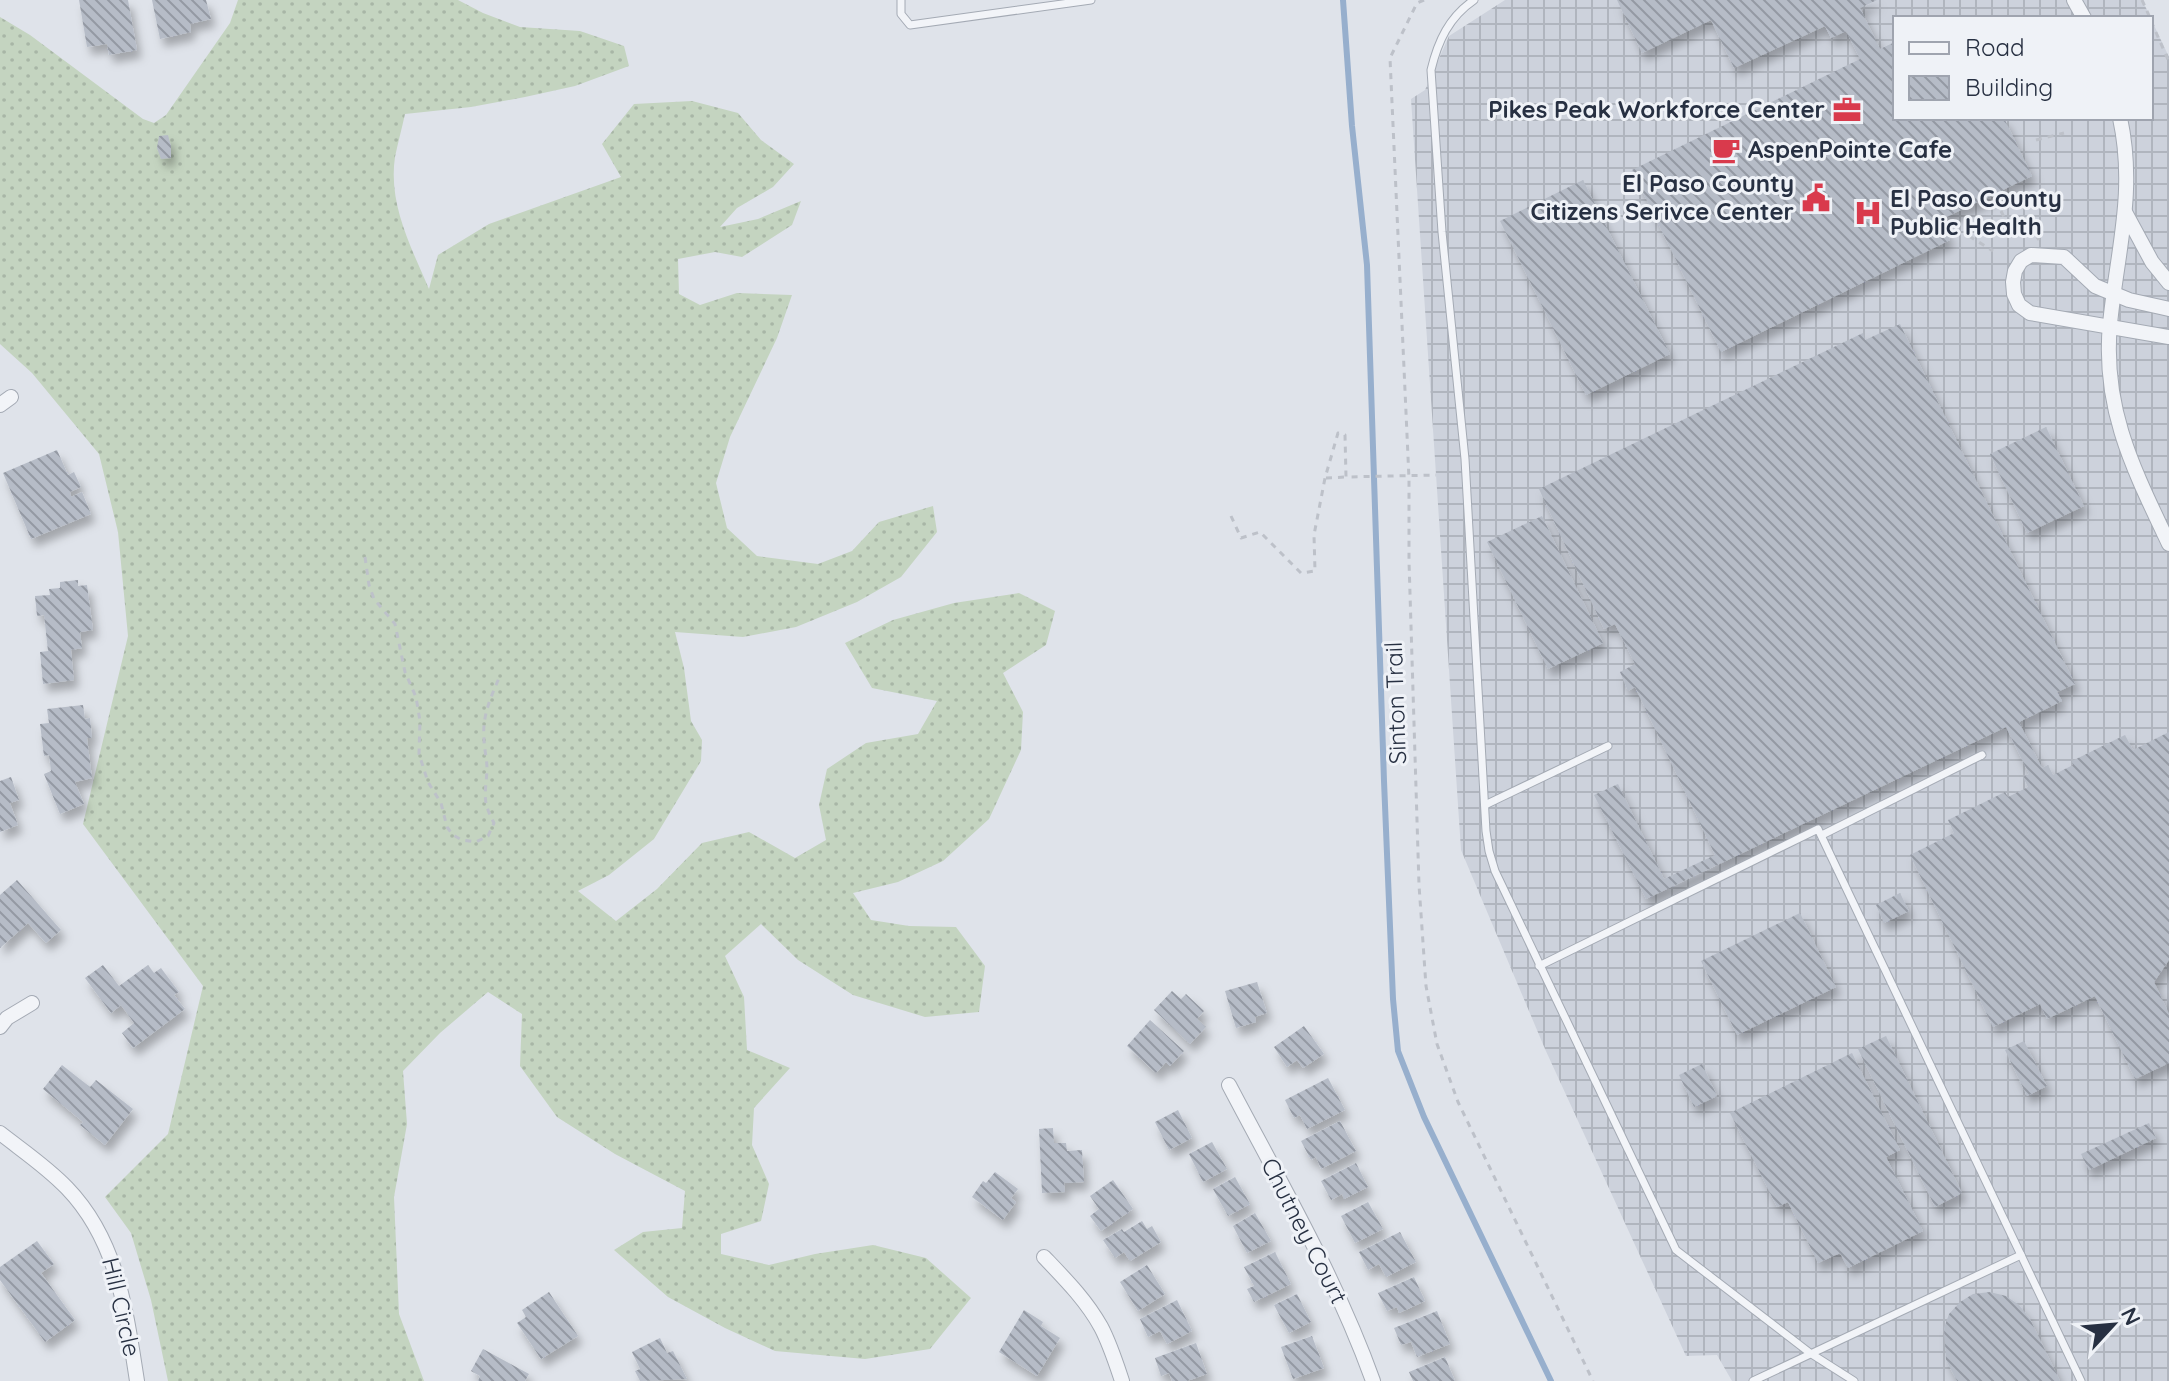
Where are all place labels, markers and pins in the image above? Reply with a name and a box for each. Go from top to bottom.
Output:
place label: Pikes Peak Workforce Center [1488,94,1825,124]
office icon: Pikes Peak Workforce Center [1832,95,1862,125]
place label: AspenPointe Cafe [1748,134,1952,164]
cafe icon: AspenPointe Cafe [1711,135,1741,165]
place label: El Paso County Citizens Serivce Center [1531,168,1794,226]
public building icon: El Paso County Citizens Serivce Center [1801,183,1831,213]
place label: El Paso County Public Health [1890,183,2062,241]
hospital icon: El Paso County Public Health [1853,198,1883,228]

